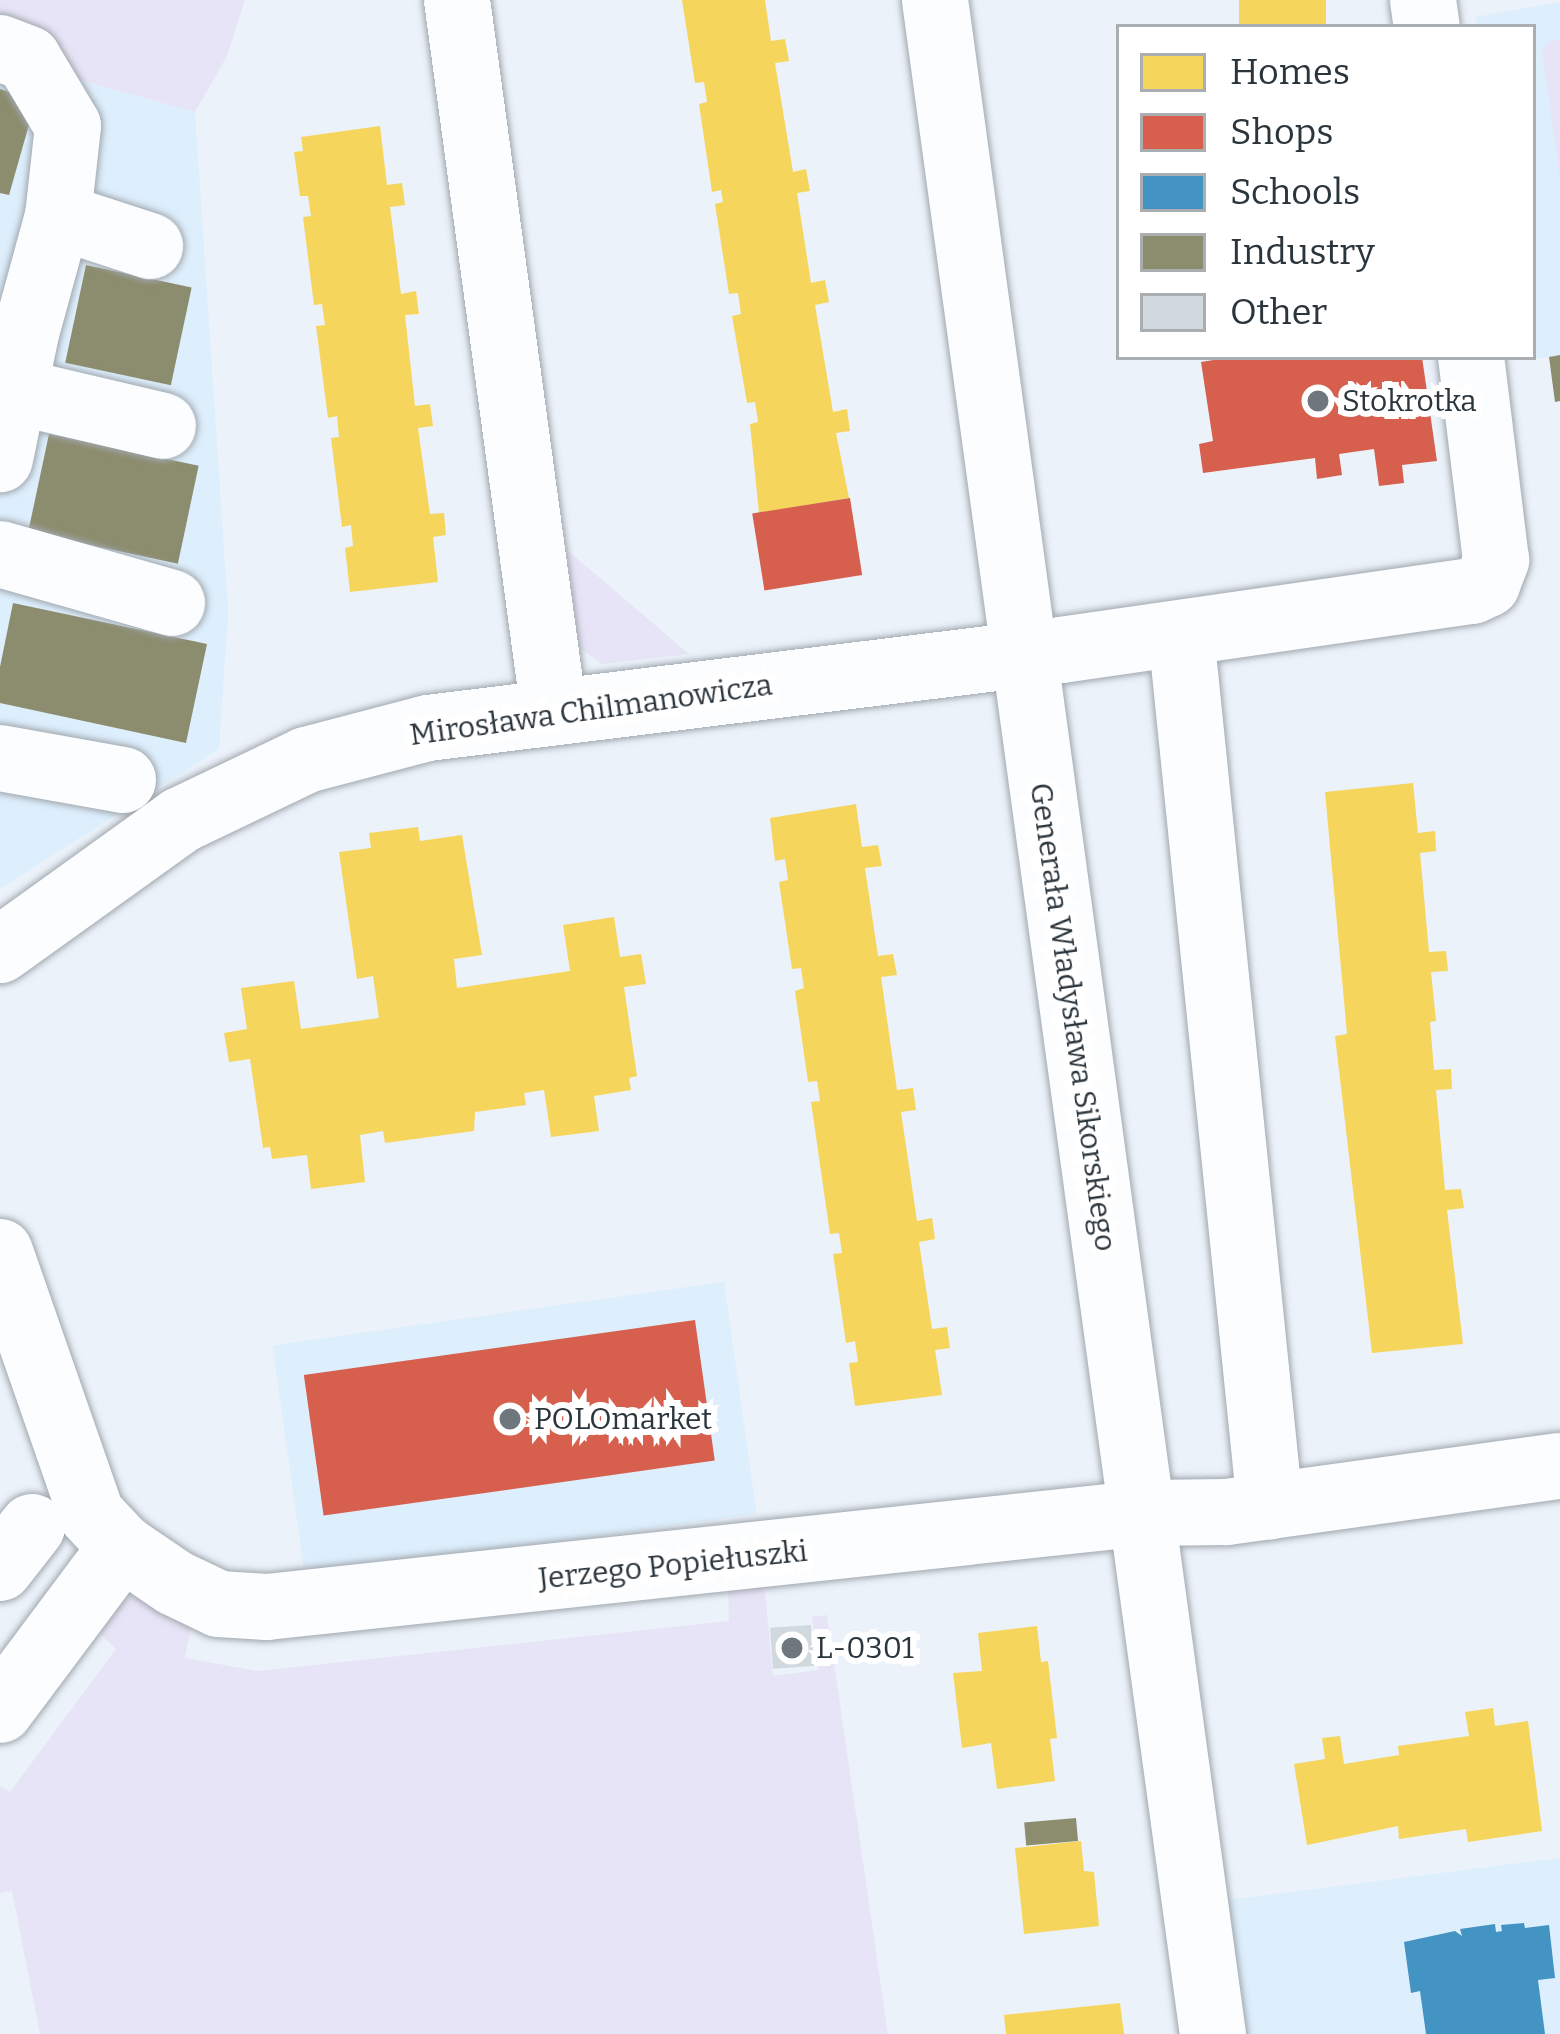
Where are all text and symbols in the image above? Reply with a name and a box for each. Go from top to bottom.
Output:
legend [1116,24,1536,360]
text: Homes [1230,50,1350,94]
text: Shops [1230,110,1333,154]
text: Schools [1230,170,1360,214]
text: Industry [1230,230,1375,274]
text: Other [1230,290,1327,334]
place label: Stokrotka [1342,383,1477,419]
marker: Stokrotka [1305,388,1331,414]
street label: Mirosława Chilmanowicza [407,667,775,753]
street label: Generała Władysława Sikorskiego [1022,781,1124,1253]
place label: POLOmarket [534,1401,712,1437]
marker: POLOmarket [497,1406,523,1432]
street label: Jerzego Popiełuszki [537,1533,809,1597]
place label: L-0301 [816,1630,914,1666]
marker: L-0301 [779,1635,805,1661]

